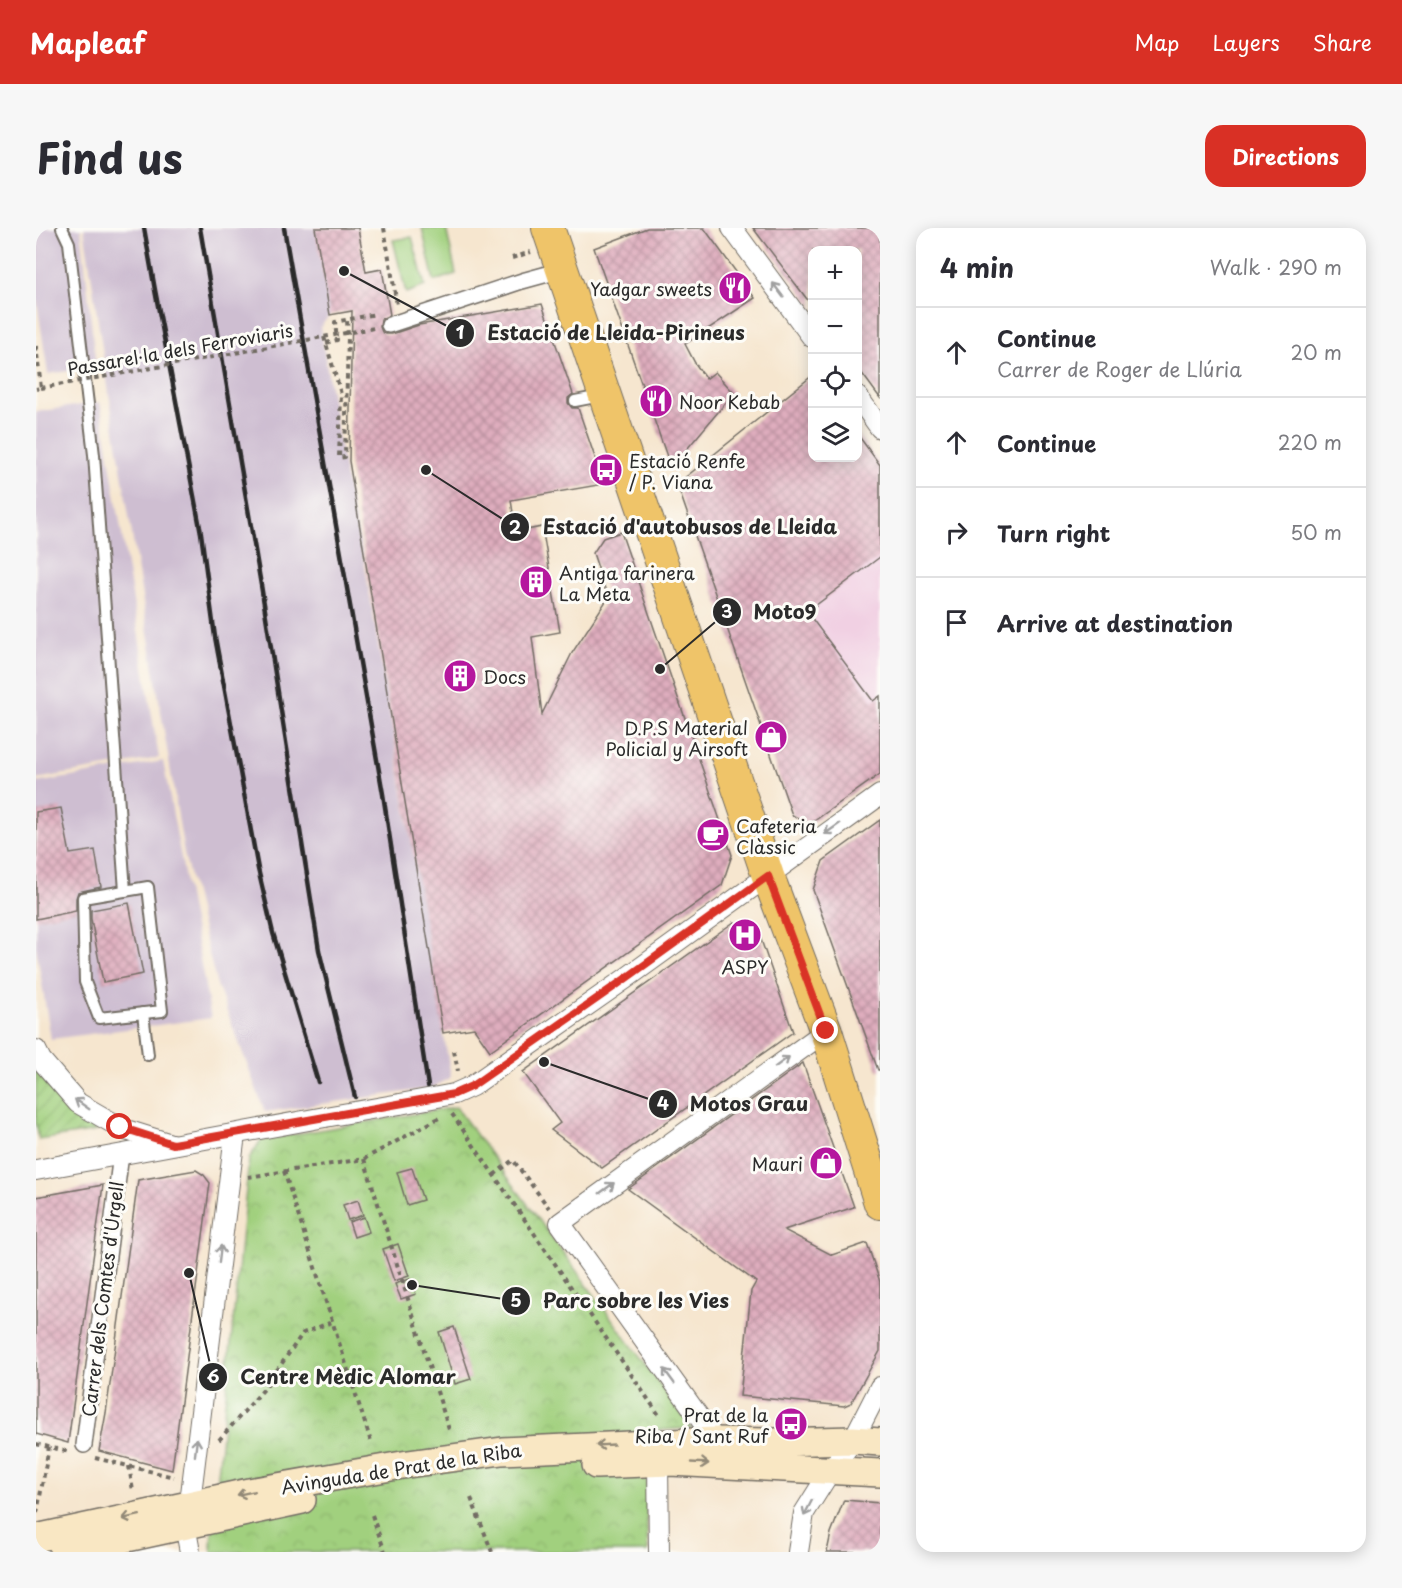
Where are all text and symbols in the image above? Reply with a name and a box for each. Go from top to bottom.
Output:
text: Mapleaf [30,21,146,64]
text: Map [1135,26,1179,58]
text: Layers [1212,26,1280,58]
text: Share [1313,26,1372,58]
text: Find us [36,125,183,188]
button: Directions [1205,125,1366,187]
map controls [808,246,862,462]
button: + [808,246,862,300]
text: 4 min [940,248,1014,287]
text: Walk · 290 m [1210,252,1342,282]
restaurant icon: Yadgar sweets [717,270,753,306]
place label: Yadgar sweets [590,275,712,302]
one-way arrow [771,282,784,298]
button: − [808,300,862,354]
callout: Estació de Lleida-Pirineus [445,314,758,352]
street label: Passarel·la dels Ferroviaris [65,316,295,382]
text: Estació de Lleida-Pirineus [487,317,745,347]
text: 1 [456,318,465,345]
text: Continue [997,321,1096,354]
icon: ahead [940,336,973,369]
text: 20 m [1290,337,1342,367]
button: locate [808,354,862,408]
text: Carrer de Roger de Llúria [997,354,1242,384]
restaurant icon: Noor Kebab [638,383,674,419]
place label: Noor Kebab [679,388,780,415]
button: layers [808,408,862,462]
icon: ahead [940,426,973,459]
text: Continue [997,426,1096,459]
text: 220 m [1278,427,1342,457]
place label: Estació Renfe / P. Viana [629,447,746,495]
bus stop icon: Estació Renfe / P. Viana [588,452,624,488]
callout: Estació d'autobusos de Lleida [500,508,850,546]
text: Estació d'autobusos de Lleida [543,511,837,541]
text: 2 [509,513,522,540]
icon: right [940,516,973,549]
text: Turn right [997,516,1110,549]
text: 50 m [1290,517,1342,547]
place label: Antiga farinera La Meta [559,559,695,607]
building icon: Antiga farinera La Meta [518,564,554,600]
callout: Moto9 [712,593,829,631]
text: Moto9 [754,596,817,626]
text: 3 [721,597,733,624]
icon: arrive [940,606,973,639]
text: Arrive at destination [997,606,1233,639]
building icon: Docs [442,658,478,694]
place label: Docs [483,663,526,690]
place label: D.P.S Material Policial y Airsoft [605,714,748,762]
shop icon: D.P.S Material Policial y Airsoft [753,719,789,755]
place label: Cafeteria Clàssic [736,812,817,860]
cafe icon: Cafeteria Clàssic [695,817,731,853]
one-way arrow [825,823,841,835]
hospital icon: ASPY [727,917,763,953]
place label: ASPY [721,953,769,980]
route end [812,1017,838,1043]
one-way arrow [774,1056,790,1068]
callout: Motos Grau [648,1085,820,1123]
text: Motos Grau [690,1088,808,1118]
text: 4 [657,1089,669,1116]
one-way arrow [74,1098,90,1110]
route start [106,1113,132,1139]
shop icon: Mauri [808,1145,844,1181]
place label: Mauri [752,1150,803,1177]
street label: Carrer dels Comtes d'Urgell [74,1180,130,1418]
one-way arrow [599,1182,615,1195]
one-way arrow [215,1244,226,1264]
callout: Parc sobre les Vies [501,1282,742,1320]
text: Parc sobre les Vies [543,1285,729,1315]
text: 5 [510,1286,522,1313]
callout: Centre Mèdic Alomar [198,1358,467,1396]
text: Centre Mèdic Alomar [240,1361,456,1391]
text: 6 [207,1362,220,1389]
one-way arrow [663,1368,675,1384]
place label: Prat de la Riba / Sant Ruf [635,1401,770,1449]
bus stop icon: Prat de la Riba / Sant Ruf [773,1406,809,1442]
street label: Avinguda de Prat de la Riba [279,1436,524,1500]
one-way arrow [191,1438,202,1457]
one-way arrow [596,1440,616,1451]
one-way arrow [689,1458,709,1469]
one-way arrow [237,1488,256,1499]
one-way arrow [802,1499,813,1517]
one-way arrow [122,1512,142,1523]

